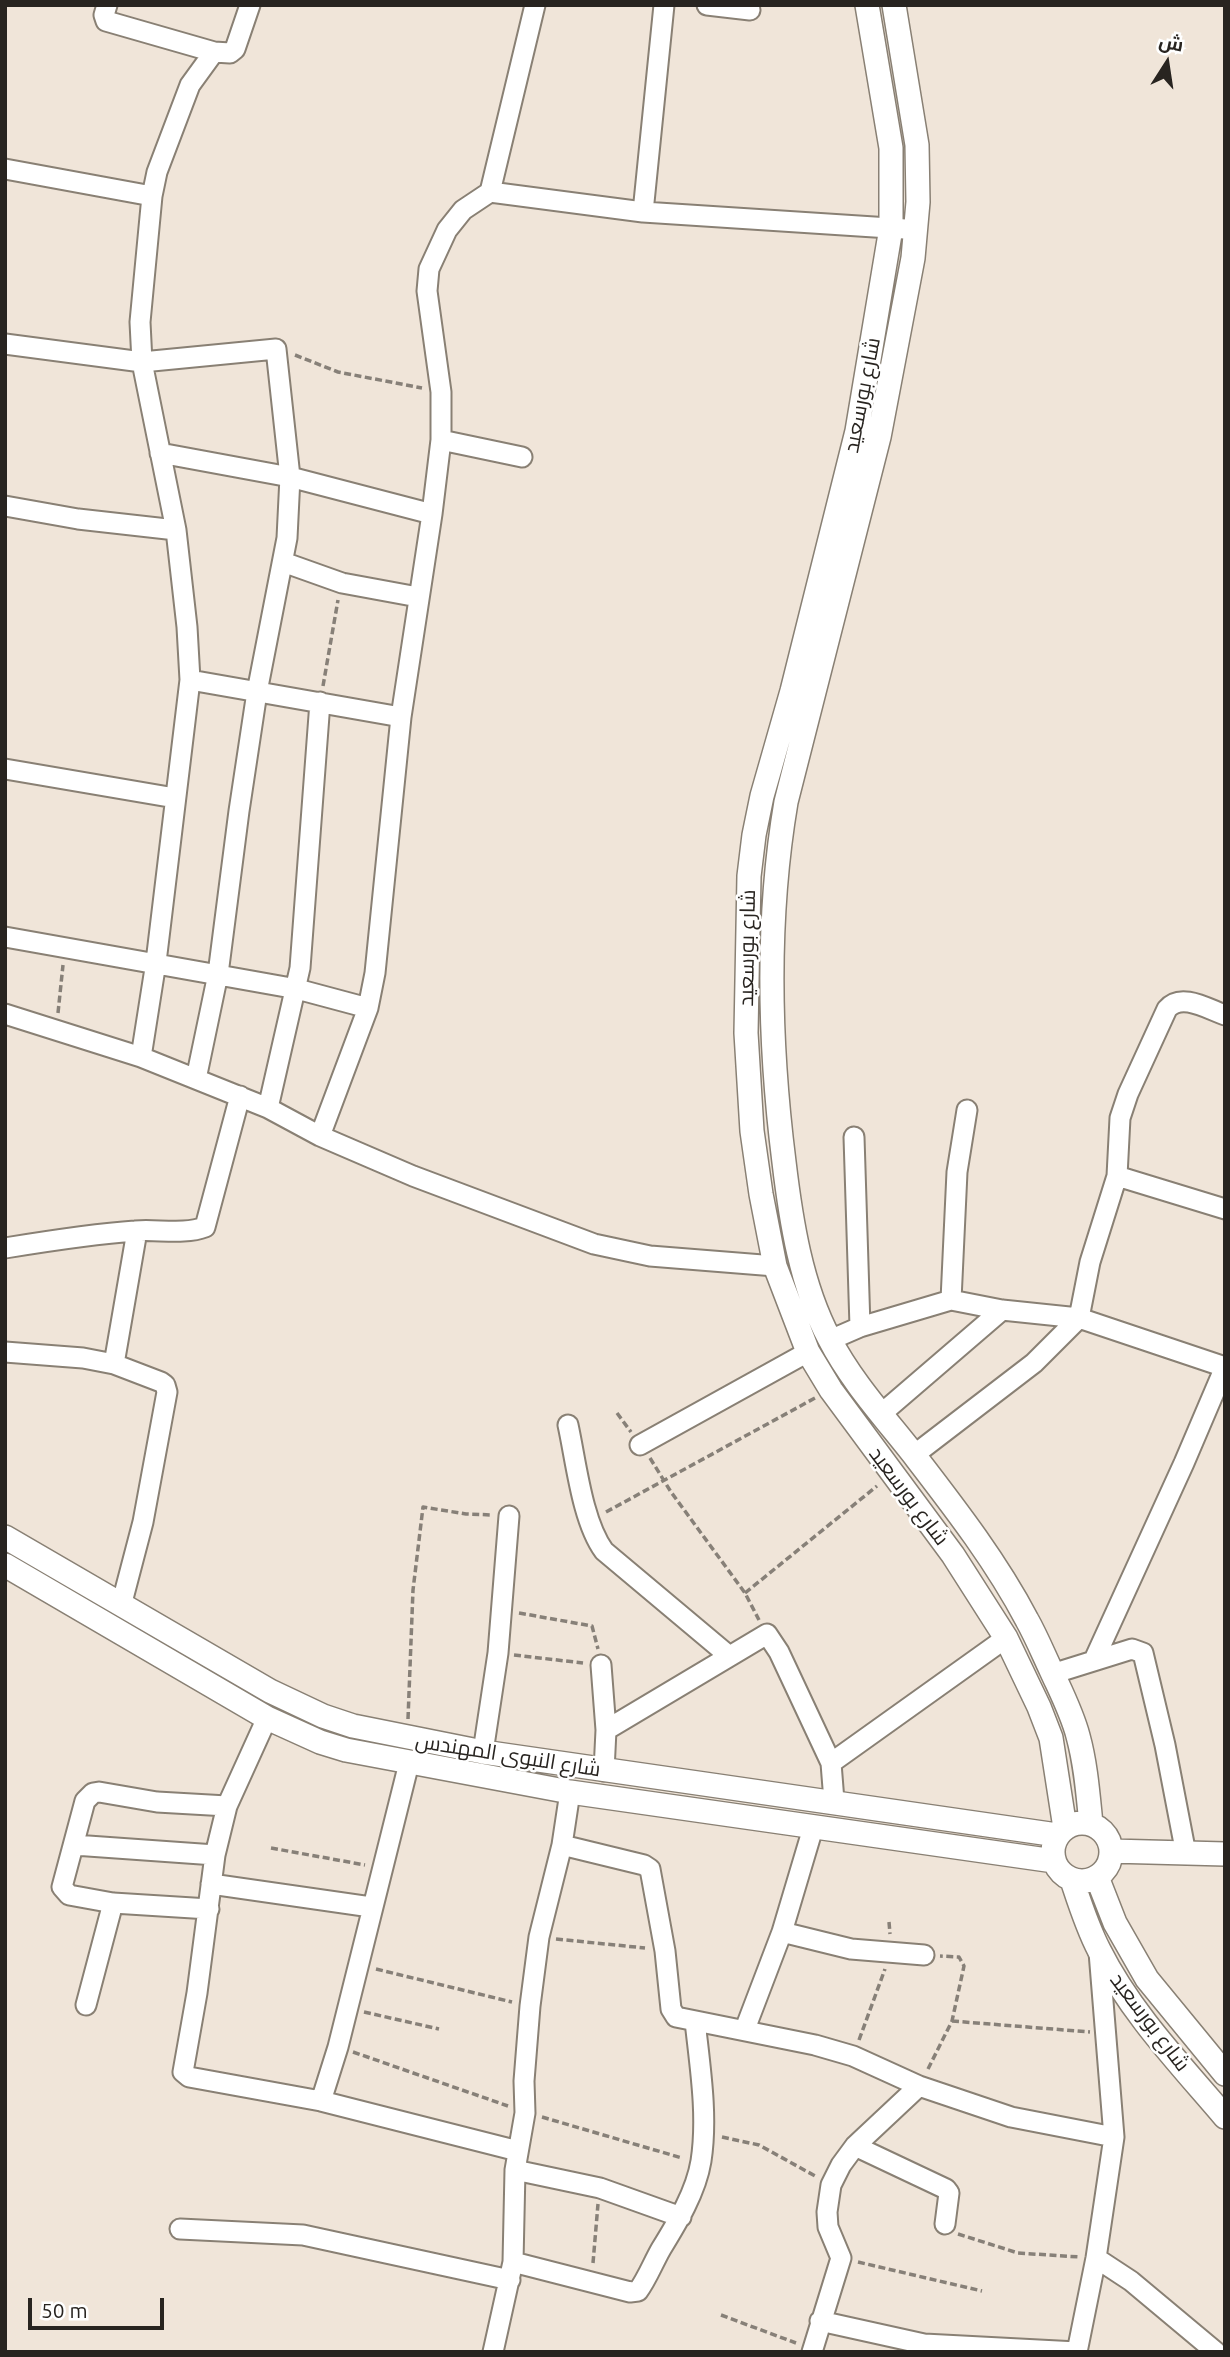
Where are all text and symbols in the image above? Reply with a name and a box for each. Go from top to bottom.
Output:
north arrow [1132,28,1202,98]
text: ش [1157,29,1186,56]
street label: شارع بورسعيد [838,335,886,455]
street label: شارع بورسعيد [733,889,761,1007]
street label: شارع بورسعيد [864,1442,954,1550]
street label: شارع النبوى المهندس [414,1728,602,1782]
street label: شارع بورسعيد [1105,1968,1195,2076]
scale bar [32,2284,168,2328]
text: 50 m [41,2298,88,2322]

